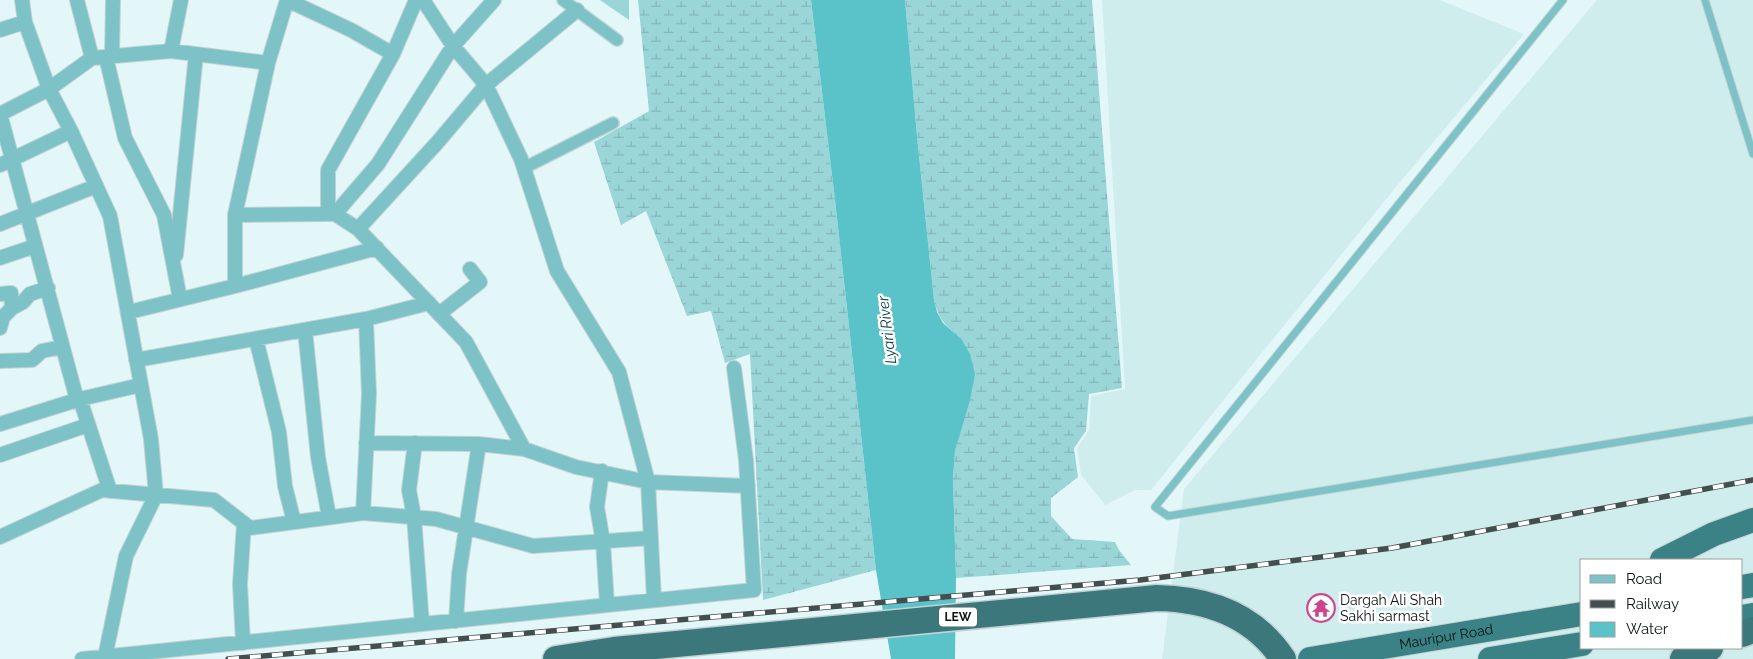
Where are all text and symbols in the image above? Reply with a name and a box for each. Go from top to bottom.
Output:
water label: Lyari River [874,294,900,365]
legend [1580,559,1743,649]
text: Road [1626,570,1662,588]
place label: Dargah Ali Shah Sakhi sarmast [1340,592,1442,624]
temple icon: Dargah Ali Shah Sakhi sarmast [1306,593,1336,623]
text: Railway [1626,595,1679,613]
road number: LEW [939,608,977,626]
text: Water [1626,620,1669,638]
street label: Mauripur Road [1398,621,1494,652]

